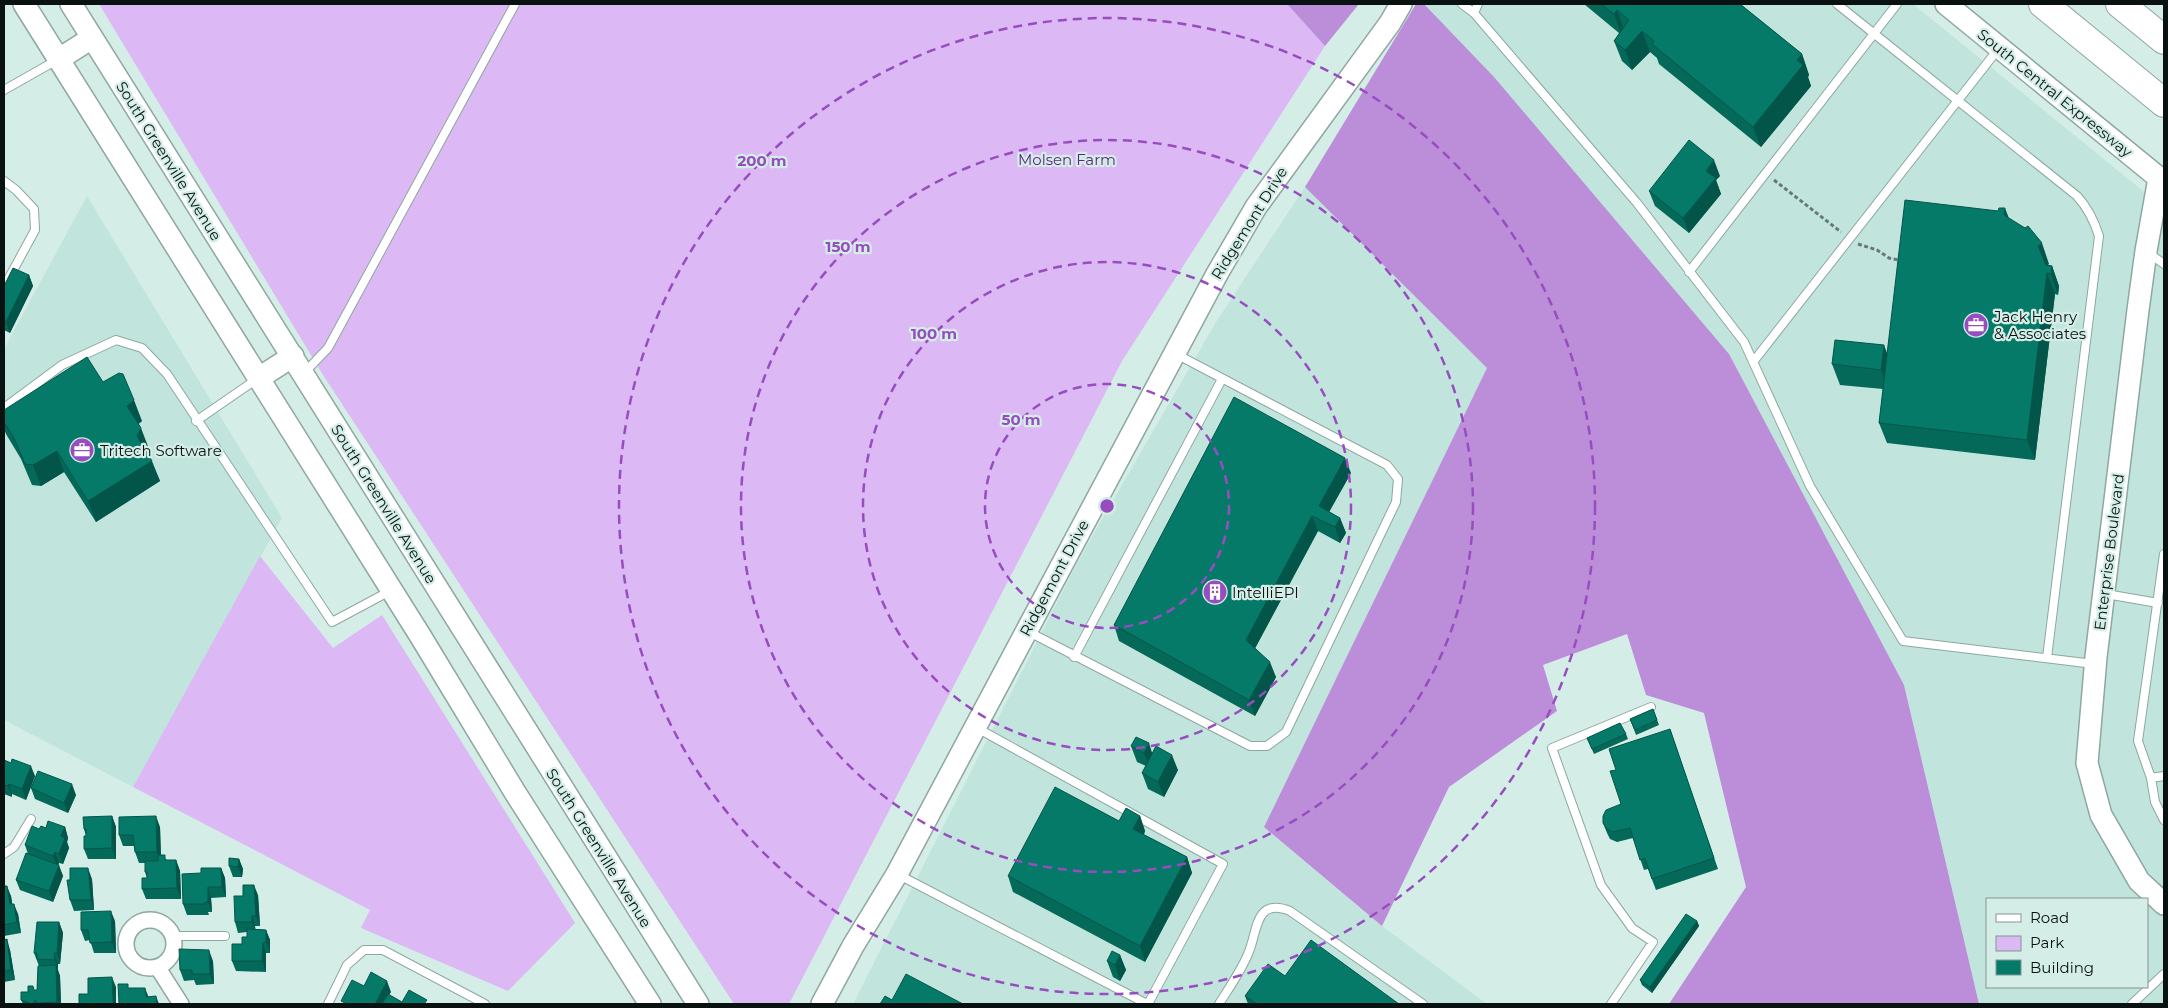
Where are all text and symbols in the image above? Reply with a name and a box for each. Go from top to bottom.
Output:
street label: South Central Expressway [1974,25,2137,162]
street label: South Greenville Avenue [112,78,226,244]
park label: Molsen Farm [1018,150,1116,169]
text: 200 m [737,151,787,170]
street label: Ridgemont Drive [1207,163,1291,283]
text: 150 m [826,237,870,256]
place label: Jack Henry & Associates [1993,307,2086,343]
office icon: Jack Henry & Associates [1963,312,1989,338]
text: 100 m [911,324,957,343]
text: 50 m [1001,410,1041,429]
street label: South Greenville Avenue [327,421,441,587]
office icon: Tritech Software [69,437,95,463]
place label: Tritech Software [100,441,222,460]
street label: Enterprise Boulevard [2090,473,2128,631]
centre of rings [1098,497,1116,515]
street label: Ridgemont Drive [1015,517,1093,639]
building icon: IntelliEPI [1202,579,1228,605]
place label: IntelliEPI [1232,583,1299,602]
street label: South Greenville Avenue [542,765,656,931]
legend [1986,898,2148,988]
text: Road [2030,908,2069,927]
text: Park [2030,933,2064,952]
text: Building [2030,958,2094,977]

